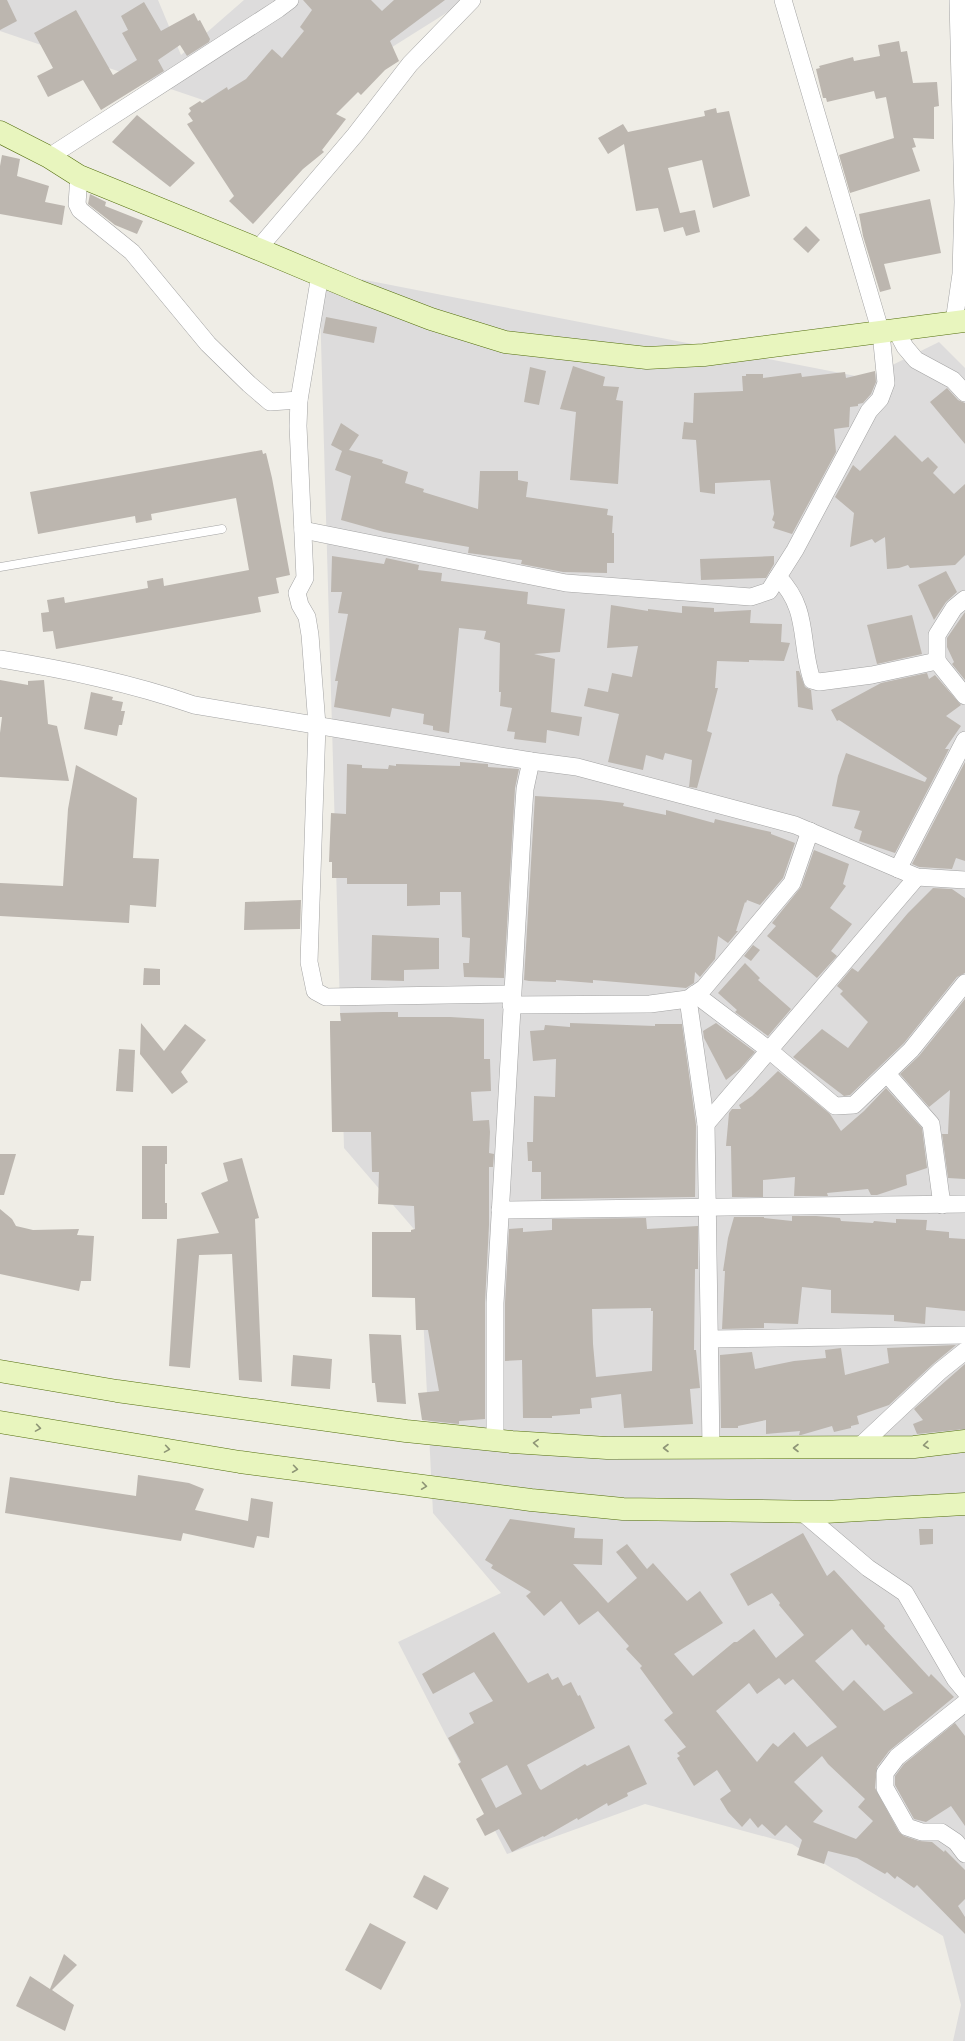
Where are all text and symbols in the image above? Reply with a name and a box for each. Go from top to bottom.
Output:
one-way arrow [35,1423,42,1432]
one-way arrow [533,1439,539,1448]
one-way arrow [923,1441,929,1450]
one-way arrow [663,1444,669,1452]
one-way arrow [793,1444,799,1452]
one-way arrow [164,1445,170,1453]
one-way arrow [292,1464,298,1473]
one-way arrow [421,1481,427,1490]

